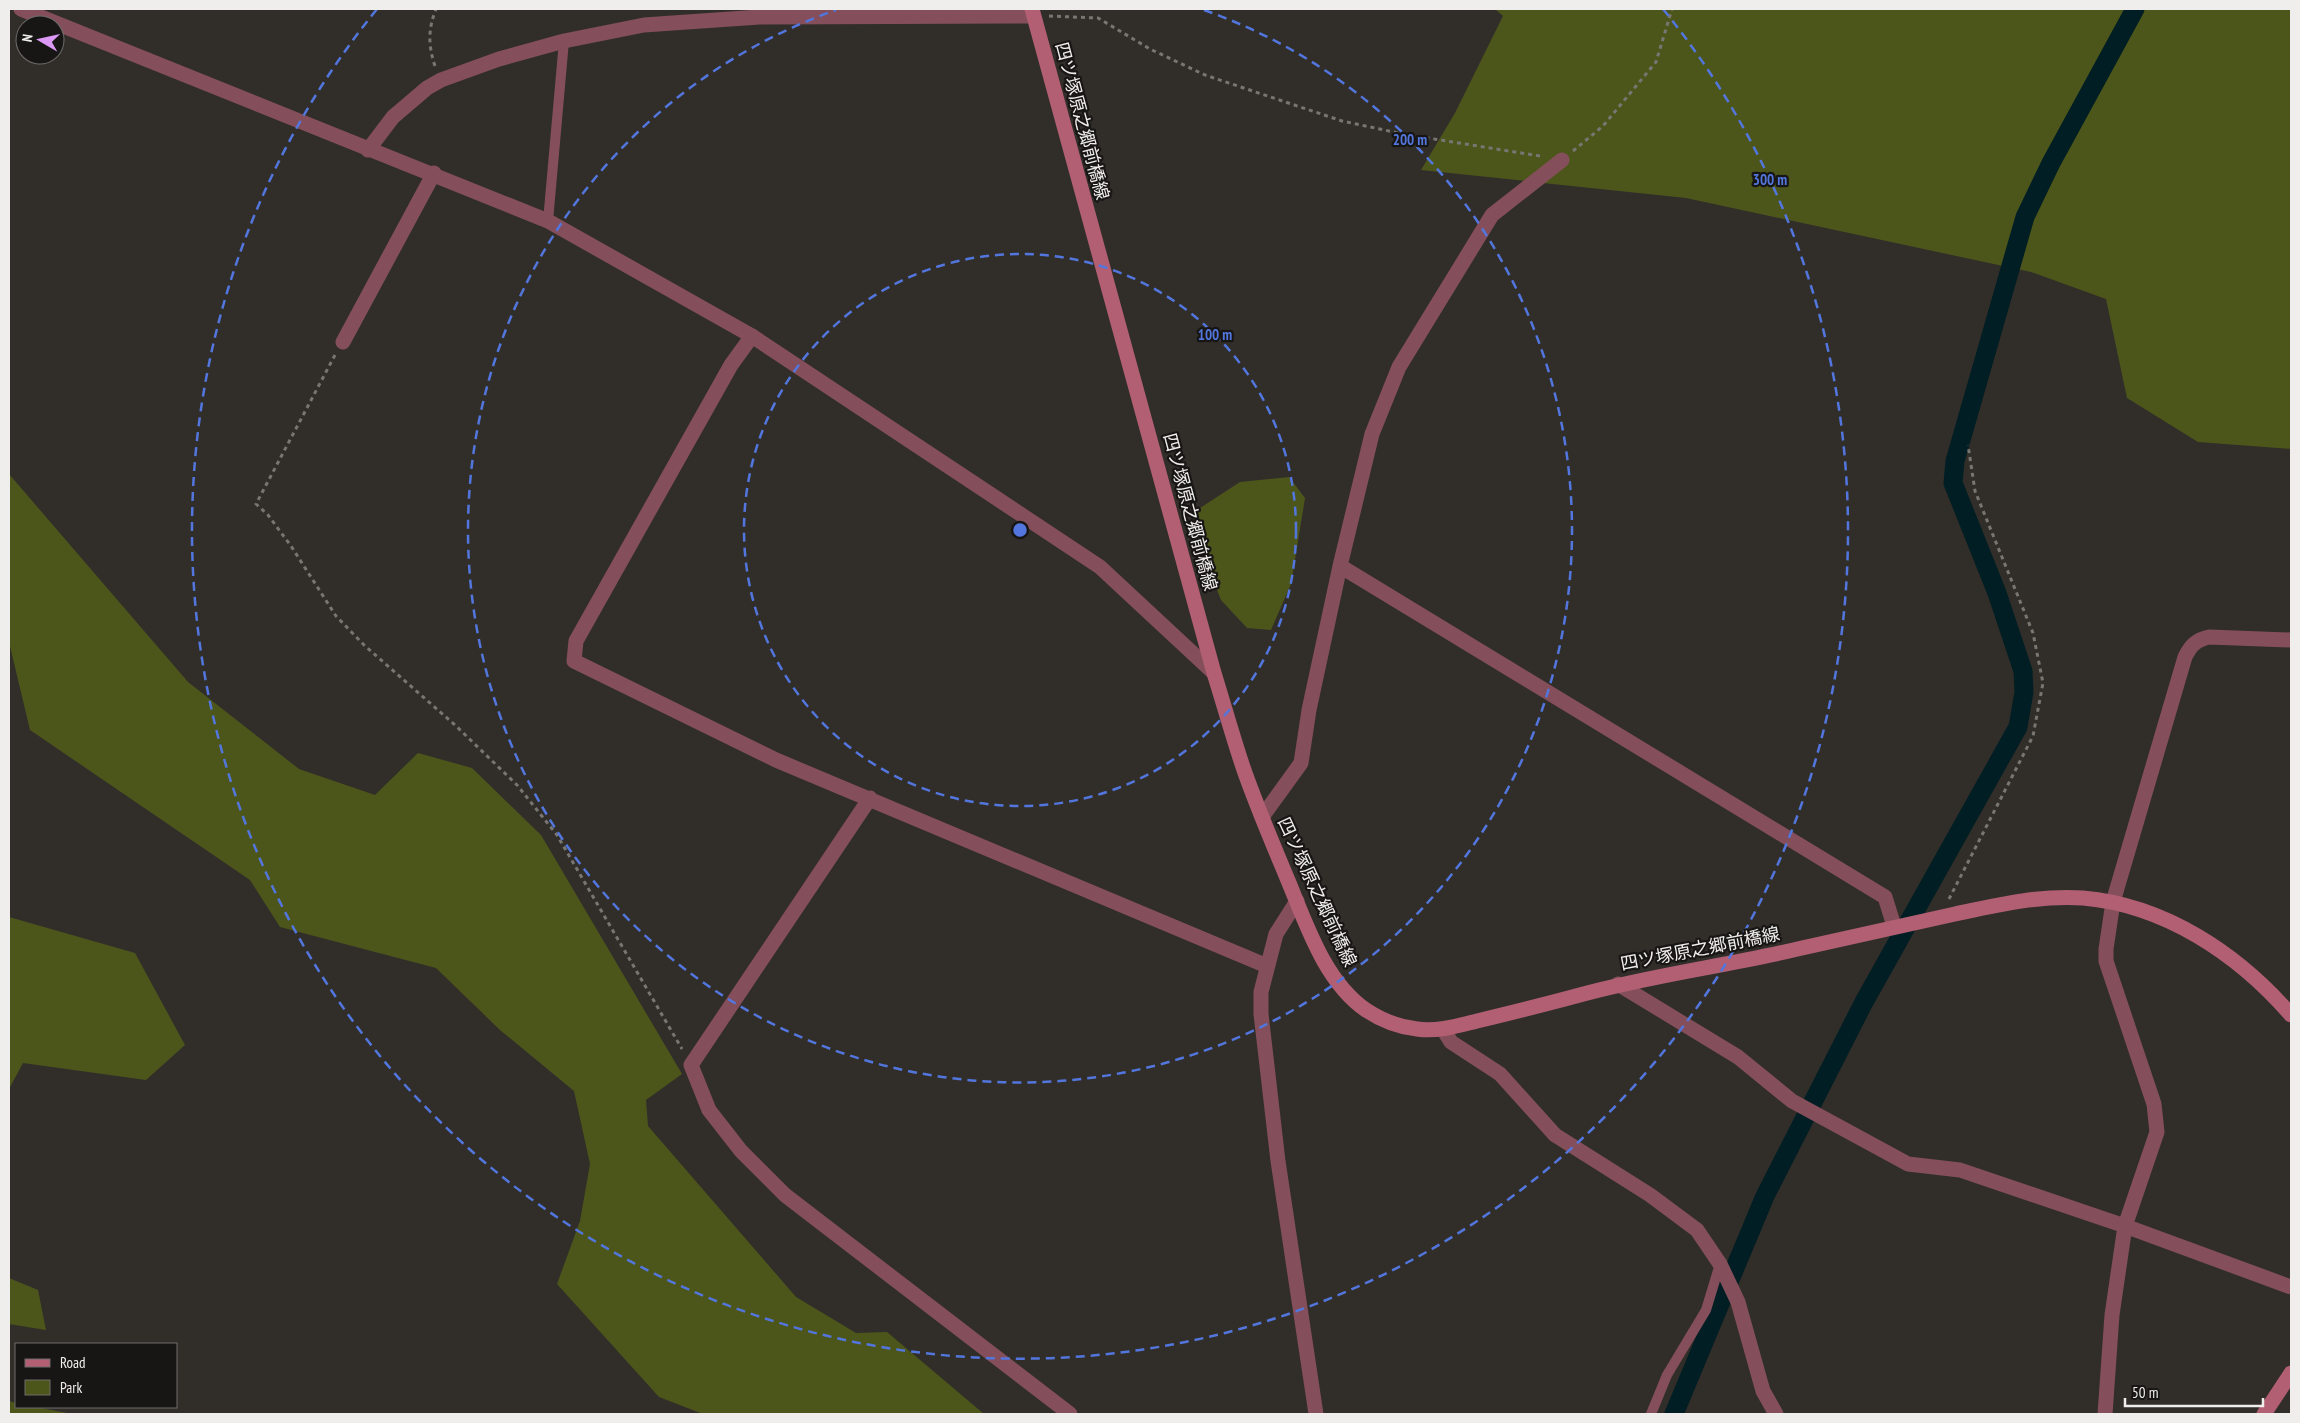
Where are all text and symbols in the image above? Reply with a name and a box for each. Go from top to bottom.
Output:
north arrow [15,15,65,65]
text: N [18,33,37,43]
street label: 四ツ塚原之郷前橋線 [1050,40,1115,202]
text: 200 m [1393,130,1427,149]
text: 300 m [1753,170,1787,189]
text: 100 m [1198,325,1232,344]
street label: 四ツ塚原之郷前橋線 [1158,431,1223,593]
centre of rings [1011,521,1029,539]
street label: 四ツ塚原之郷前橋線 [1273,814,1362,970]
street label: 四ツ塚原之郷前橋線 [1618,922,1782,975]
legend [15,1343,178,1408]
text: Road [60,1353,86,1372]
scale bar [2125,1376,2262,1408]
text: Park [60,1378,82,1397]
text: 50 m [2132,1383,2158,1402]

